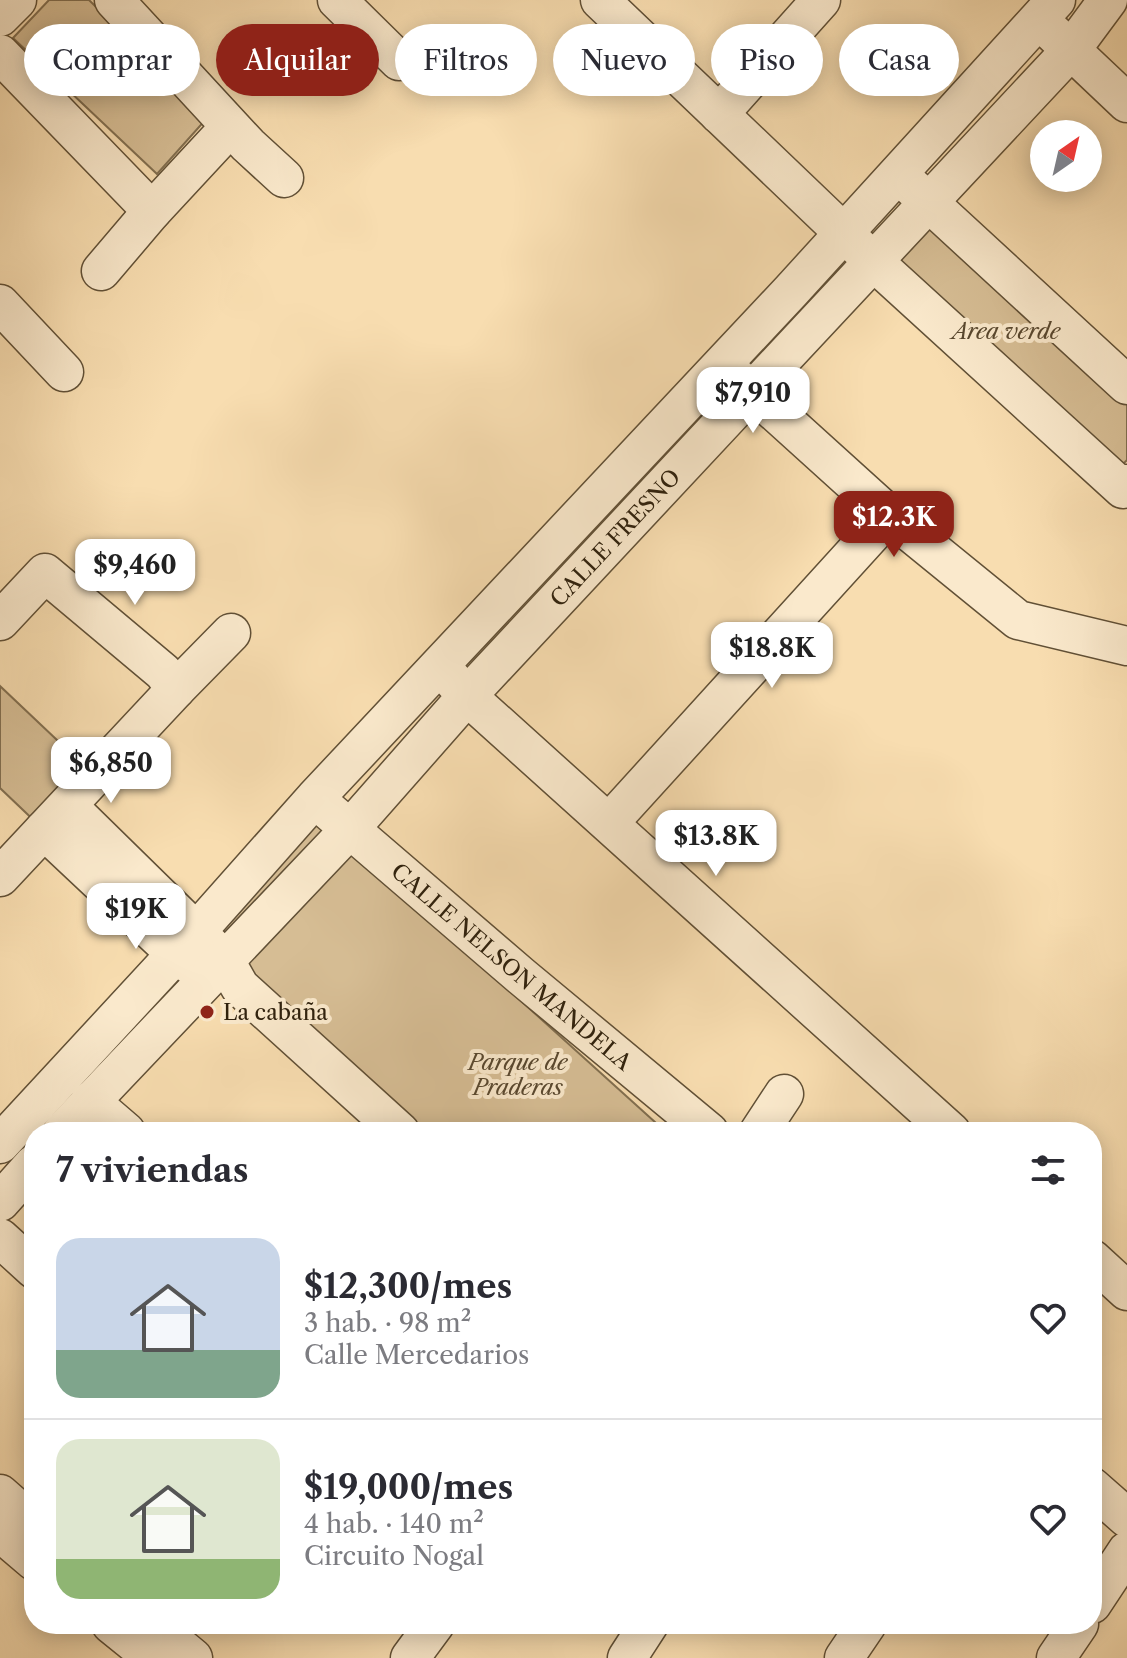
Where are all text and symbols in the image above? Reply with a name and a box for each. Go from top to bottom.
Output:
chip: Comprar [24,24,200,96]
chip: Alquilar [216,24,379,96]
chip: Filtros [395,24,537,96]
chip: Nuevo [553,24,695,96]
chip: Piso [711,24,823,96]
chip: Casa [839,24,959,96]
north arrow [1030,120,1102,192]
map controls [1030,120,1102,192]
park label: Area verde [949,318,1062,345]
pin: $7,910 [688,367,818,435]
text: $7,910 [715,377,791,409]
street label: CALLE FRESNO [544,463,686,612]
pin: $12.3K [829,491,959,559]
text: $12.3K [852,501,936,533]
pin: $9,460 [70,539,200,607]
text: $9,460 [93,549,177,581]
pin: $18.8K [707,622,837,690]
text: $18.8K [729,632,815,664]
pin: $6,850 [46,737,176,805]
text: $6,850 [69,747,153,779]
pin: $13.8K [651,810,781,878]
text: $13.8K [674,820,758,852]
street label: CALLE NELSON MANDELA [386,857,638,1076]
pin: $19K [89,883,183,951]
text: $19K [105,893,167,925]
place label: La cabaña [223,999,328,1026]
marker: La cabaña [198,1003,216,1021]
park label: Parque de Praderas [466,1049,569,1101]
icon: filters [1026,1148,1070,1192]
text: 7 viviendas [56,1149,249,1191]
text: $12,300/mes [304,1265,512,1307]
icon: home [120,1270,216,1366]
icon: heart [1026,1296,1070,1340]
text: 3 hab. · 98 m² [304,1307,471,1339]
text: Calle Mercedarios [304,1339,529,1371]
text: $19,000/mes [304,1466,513,1508]
icon: home [120,1471,216,1567]
icon: heart [1026,1497,1070,1541]
text: 4 hab. · 140 m² [304,1508,484,1540]
text: Circuito Nogal [304,1540,484,1572]

